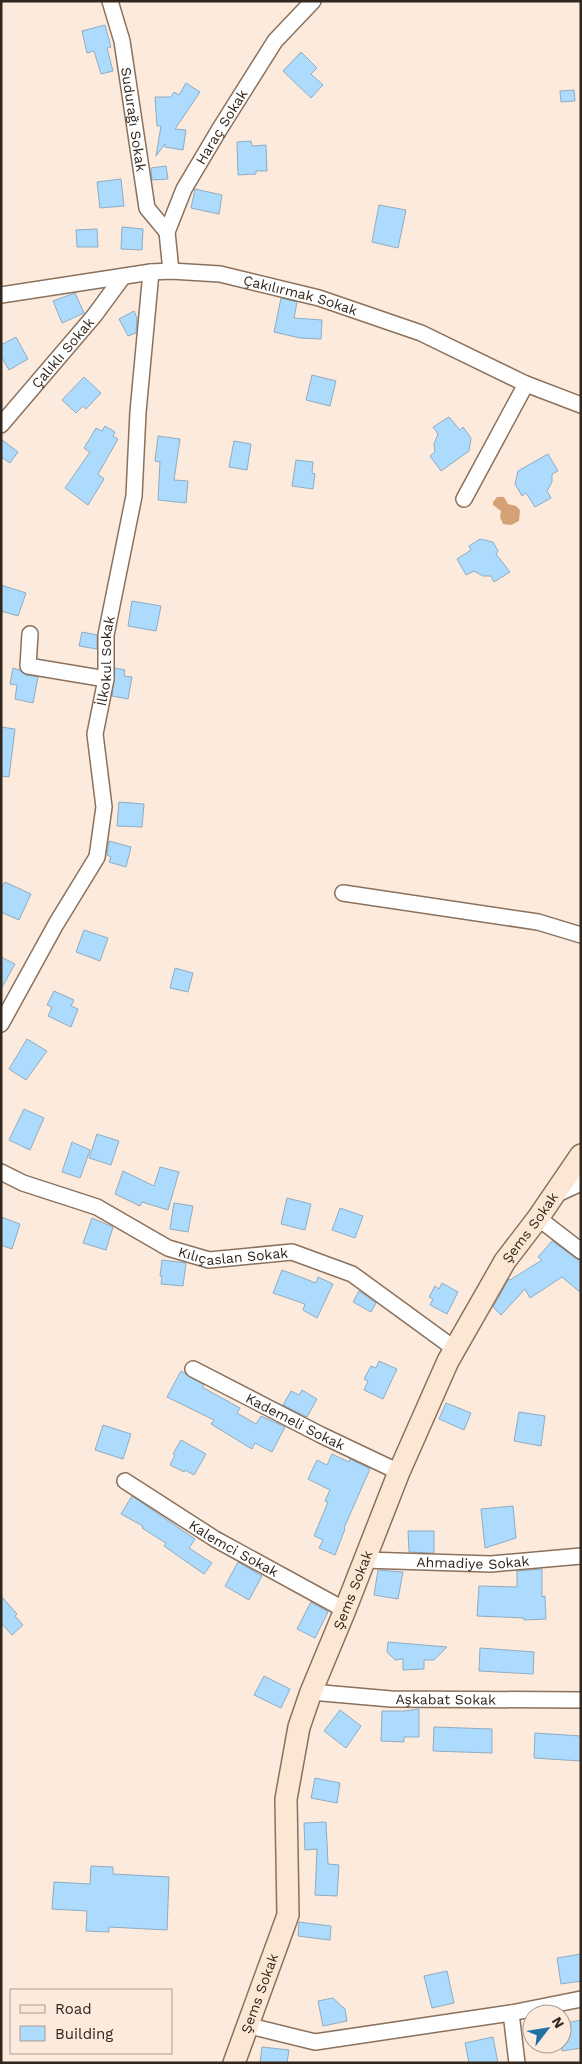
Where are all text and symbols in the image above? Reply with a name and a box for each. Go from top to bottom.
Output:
street label: Sudurağı Sokak [118,66,149,173]
street label: Haraç Sokak [192,86,251,167]
street label: Çakılırmak Sokak [242,272,360,319]
street label: Çalıklı Sokak [28,314,97,391]
street label: İlkokul Sokak [93,614,118,707]
street label: Şems Sokak [499,1189,561,1266]
street label: Kılıçaslan Sokak [176,1243,289,1268]
street label: Kademeli Sokak [243,1390,348,1453]
street label: Kalemci Sokak [186,1516,281,1580]
street label: Şems Sokak [330,1548,376,1632]
street label: Ahmadiye Sokak [416,1553,530,1572]
street label: Aşkabat Sokak [395,1691,496,1708]
street label: Şems Sokak [238,1951,281,2036]
legend [10,1989,172,2054]
text: Road [55,2000,92,2018]
north arrow [522,2004,572,2054]
text: N [549,2014,568,2031]
text: Building [55,2025,113,2043]

